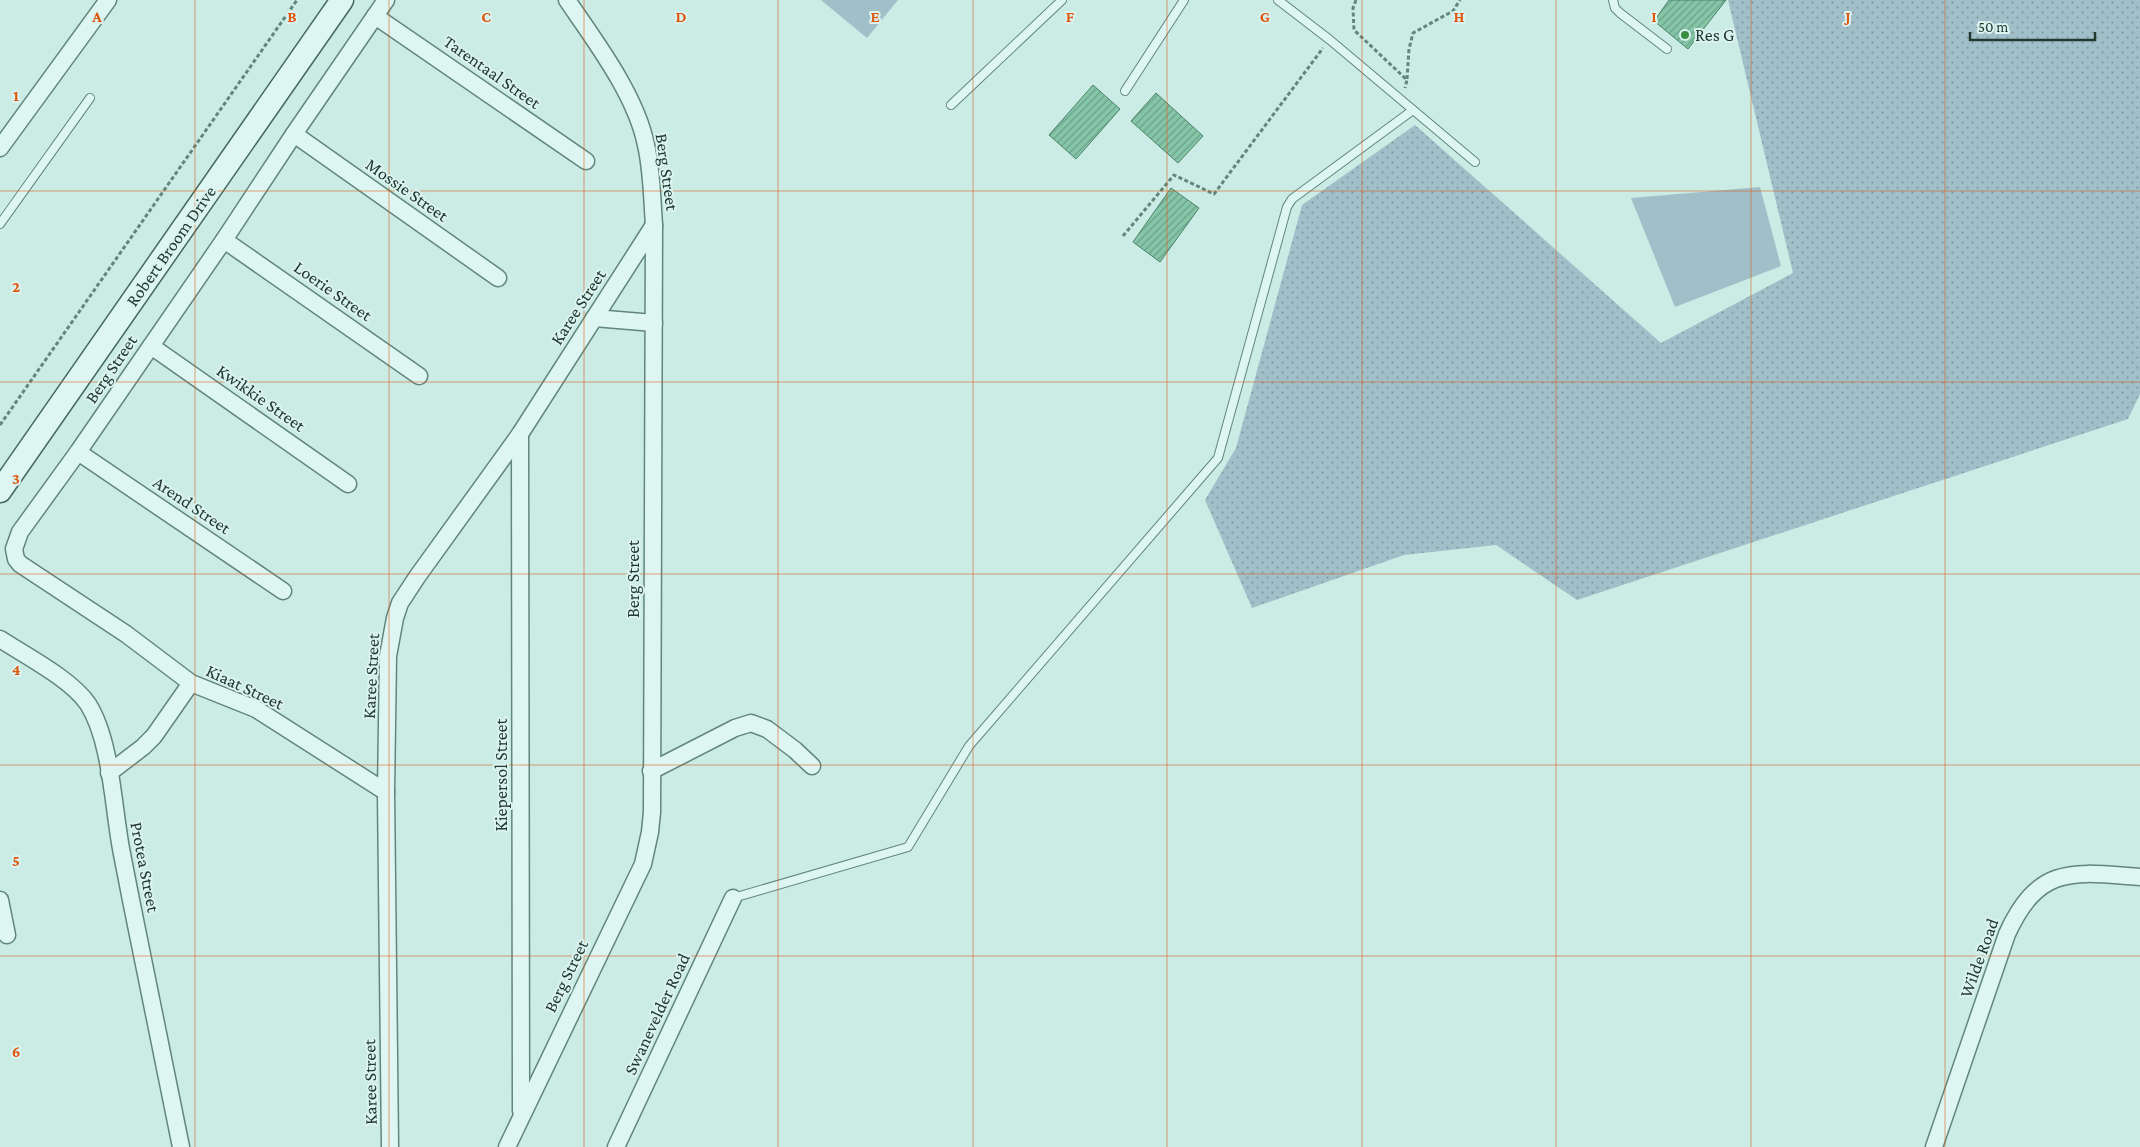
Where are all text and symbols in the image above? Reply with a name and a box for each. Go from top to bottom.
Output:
text: A [91,8,102,25]
text: B [287,8,297,25]
text: C [481,8,491,25]
text: D [675,8,687,25]
text: E [870,8,880,25]
text: F [1066,8,1075,25]
text: G [1260,8,1270,25]
text: H [1454,8,1465,25]
text: I [1651,8,1657,25]
text: J [1843,8,1851,25]
scale bar [1970,10,2095,42]
text: 50 m [1978,19,2008,35]
place label: Res G [1695,25,1735,45]
marker: Res G [1679,29,1691,41]
street label: Tarentaal Street [440,31,545,113]
text: 1 [13,87,19,104]
street label: Berg Street [652,132,682,213]
street label: Mossie Street [362,154,453,226]
street label: Robert Broom Drive [122,182,220,310]
street label: Loerie Street [290,257,377,326]
street label: Karee Street [546,265,610,348]
text: 2 [12,278,20,295]
street label: Berg Street [81,330,142,407]
street label: Kwikkie Street [213,360,310,436]
text: 3 [12,470,20,487]
street label: Arend Street [150,472,235,539]
street label: Berg Street [623,539,643,618]
street label: Karee Street [359,632,383,719]
street label: Kiaat Street [203,660,288,714]
text: 4 [12,661,21,678]
street label: Kiepersol Street [491,718,511,831]
street label: Protea Street [126,820,164,915]
text: 5 [12,852,20,869]
street label: Wilde Road [1955,915,2003,1000]
street label: Berg Street [540,936,593,1015]
street label: Swanevelder Road [620,950,694,1078]
street label: Karee Street [359,1038,381,1125]
text: 6 [12,1043,20,1060]

